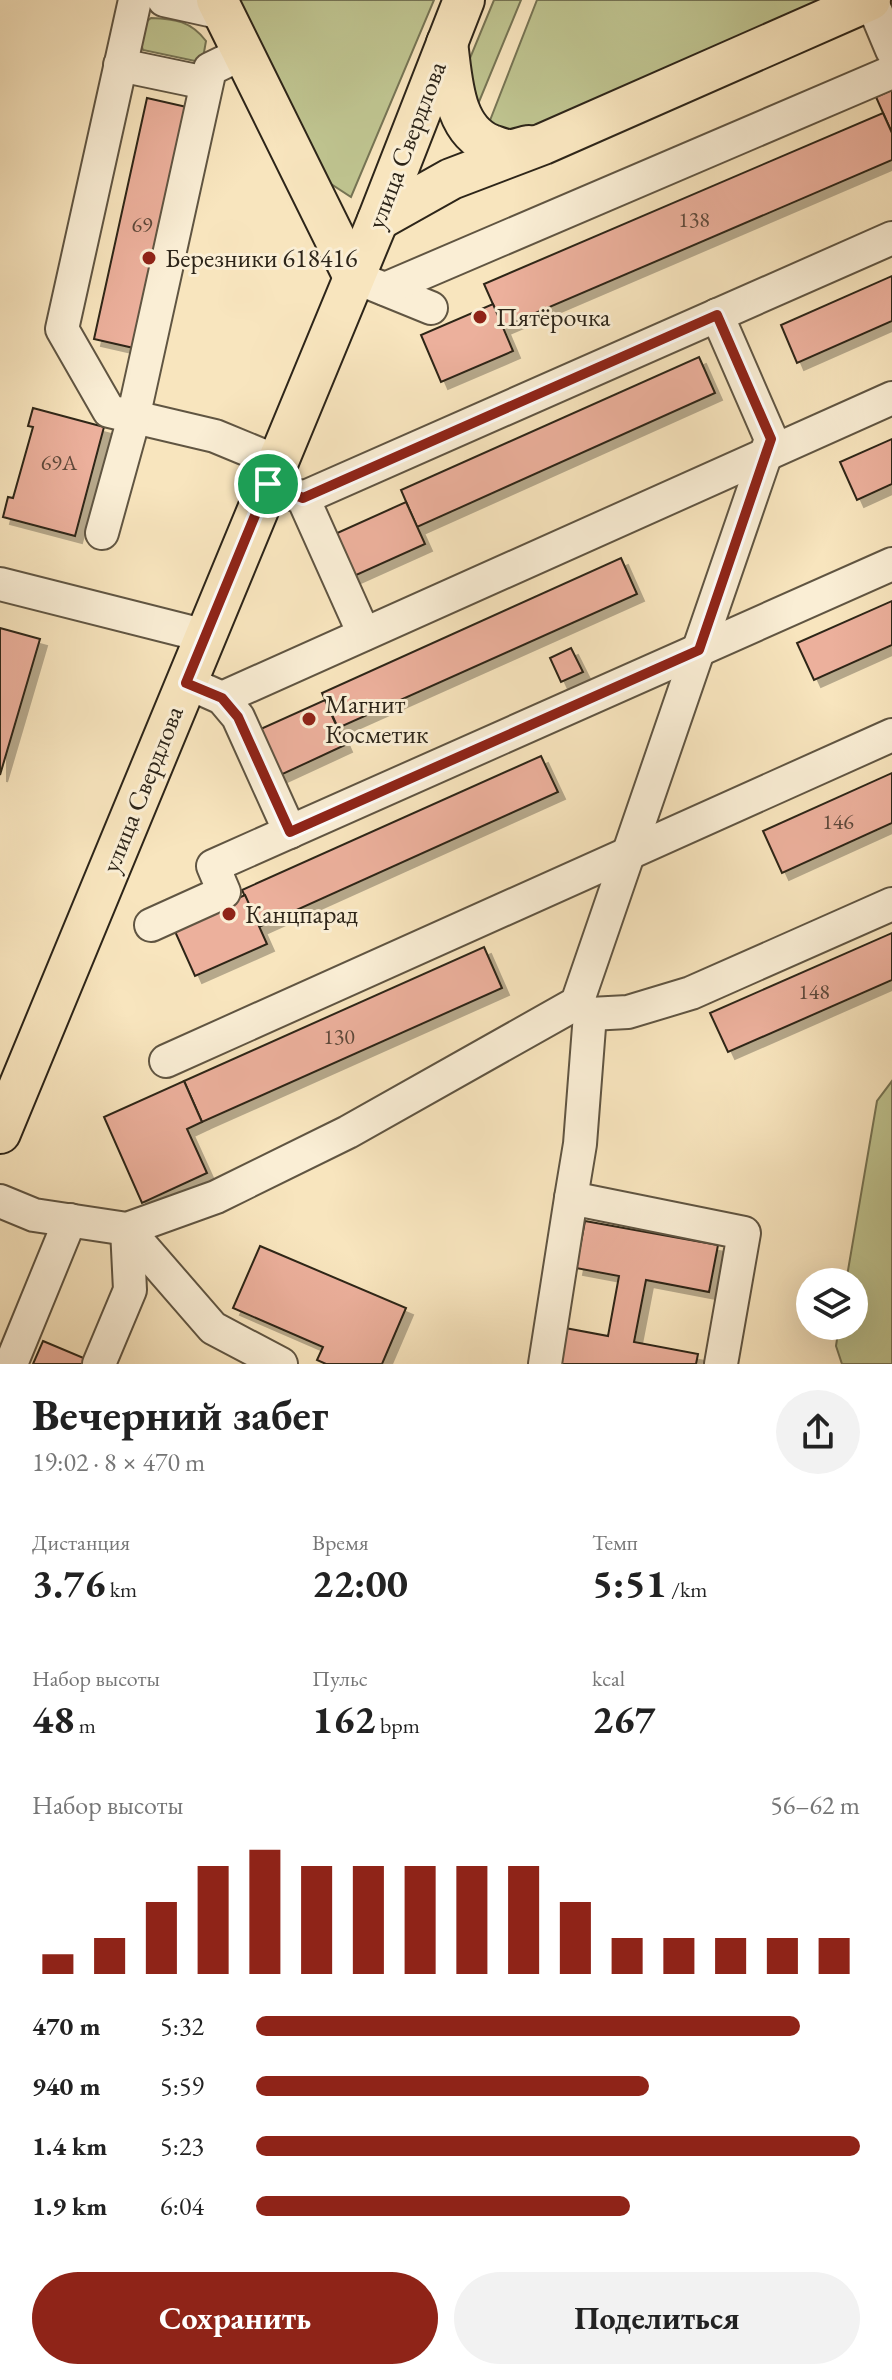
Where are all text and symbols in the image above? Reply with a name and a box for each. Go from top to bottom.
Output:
street label: улица Свердлова [358,56,454,234]
house number: 138 [678,205,710,234]
house number: 69 [131,210,153,239]
place label: Березники 618416 [165,241,357,275]
marker: Березники 618416 [140,249,158,267]
place label: Пятёрочка [496,300,611,334]
marker: Пятёрочка [471,308,489,326]
house number: 69А [41,448,78,477]
pin [234,450,302,518]
icon: arrive [246,462,290,506]
place label: Магнит Косметик [325,687,429,751]
street label: улица Свердлова [93,700,191,877]
marker: Магнит Косметик [300,710,318,728]
house number: 146 [822,807,854,836]
place label: Канцпарад [245,897,358,931]
marker: Канцпарад [220,905,238,923]
house number: 148 [798,977,830,1006]
house number: 130 [323,1022,355,1051]
map controls [796,1268,868,1340]
button: layers [796,1268,868,1340]
text: Вечерний забег [32,1386,328,1443]
button: share [776,1390,860,1474]
text: 19:02 · 8 × 470 m [32,1445,205,1479]
text: Дистанция [32,1528,130,1557]
text: Время [312,1528,369,1557]
text: Темп [592,1528,638,1557]
text: 3.76 [32,1557,105,1609]
text: 22:00 [312,1557,408,1609]
text: 5:51 [592,1557,667,1609]
text: km [105,1575,137,1604]
text: /km [667,1575,707,1604]
text: Набор высоты [32,1664,160,1693]
text: Пульс [312,1664,368,1693]
text: kcal [592,1664,625,1693]
text: 48 [32,1693,74,1745]
text: 162 [312,1693,375,1745]
text: 267 [592,1693,655,1745]
text: m [74,1711,96,1740]
text: bpm [375,1711,420,1740]
text: Набор высоты [32,1788,183,1822]
text: 56–62 m [770,1788,860,1822]
text: 470 m [32,2009,100,2043]
text: 5:32 [160,2009,204,2043]
text: 940 m [32,2069,100,2103]
text: 5:59 [160,2069,204,2103]
text: 1.4 km [32,2129,107,2163]
text: 5:23 [160,2129,204,2163]
text: 1.9 km [32,2189,107,2223]
text: 6:04 [160,2189,204,2223]
button: Сохранить [32,2272,438,2364]
button: Поделиться [454,2272,860,2364]

